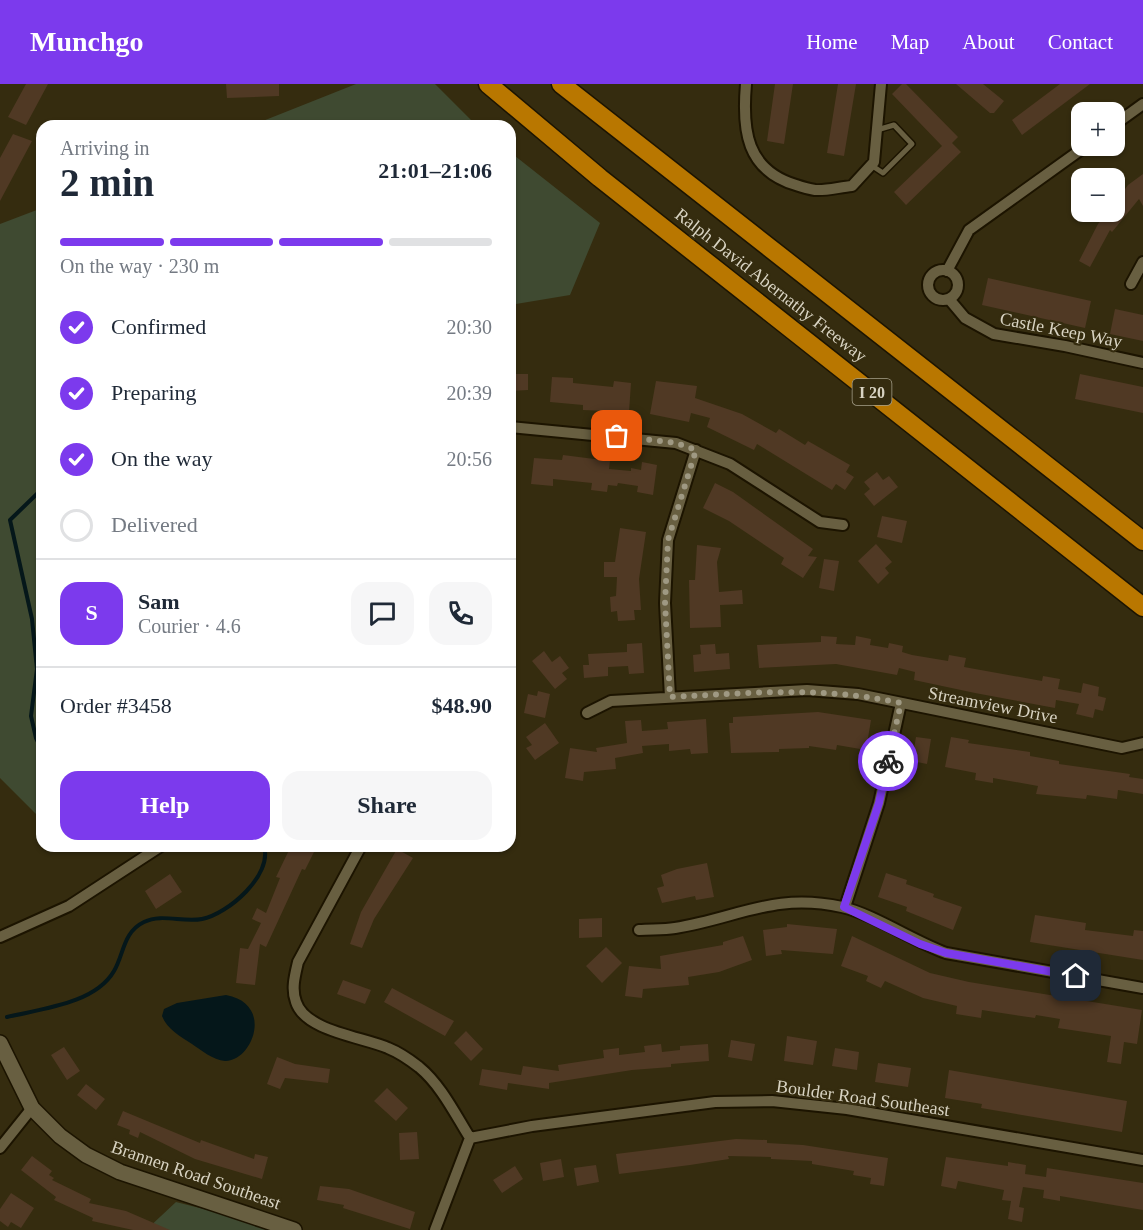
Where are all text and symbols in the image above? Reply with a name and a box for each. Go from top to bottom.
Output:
text: Munchgo [30,26,144,57]
text: Home [806,30,858,54]
text: Map [891,30,929,54]
text: About [962,30,1015,54]
text: Contact [1048,30,1113,54]
map controls [1071,102,1125,222]
button: + [1071,102,1125,156]
text: Arriving in [60,137,149,159]
text: 21:01–21:06 [378,158,492,183]
text: 2 min [60,161,154,204]
button: − [1071,168,1125,222]
street label: Ralph David Abernathy Freeway [671,204,871,366]
text: On the way · 230 m [60,255,219,277]
street label: Castle Keep Way [998,308,1124,352]
icon: check [60,311,93,344]
text: Confirmed [111,314,206,339]
text: 20:30 [446,316,492,338]
icon: check [60,377,93,410]
road number: I 20 [852,379,892,405]
text: Preparing [111,380,197,405]
text: 20:39 [446,382,492,404]
pin [591,410,642,461]
icon: bag [600,419,633,452]
icon: check [60,443,93,476]
text: On the way [111,446,212,471]
text: 20:56 [446,448,492,470]
text: Delivered [111,512,198,537]
button: chat [351,582,414,645]
button: phone [429,582,492,645]
text: Sam [138,589,180,614]
text: S [85,600,98,625]
text: Courier · 4.6 [138,615,241,637]
street label: Streamview Drive [927,683,1059,727]
text: Order #3458 [60,693,172,718]
text: $48.90 [432,693,492,718]
courier [858,731,918,791]
icon: bike [872,745,905,778]
button: Help [60,771,270,840]
button: Share [282,771,492,840]
pin [1050,950,1101,1001]
icon: home [1059,959,1092,992]
street label: Boulder Road Southeast [775,1076,951,1120]
street label: Brannen Road Southeast [109,1137,283,1213]

